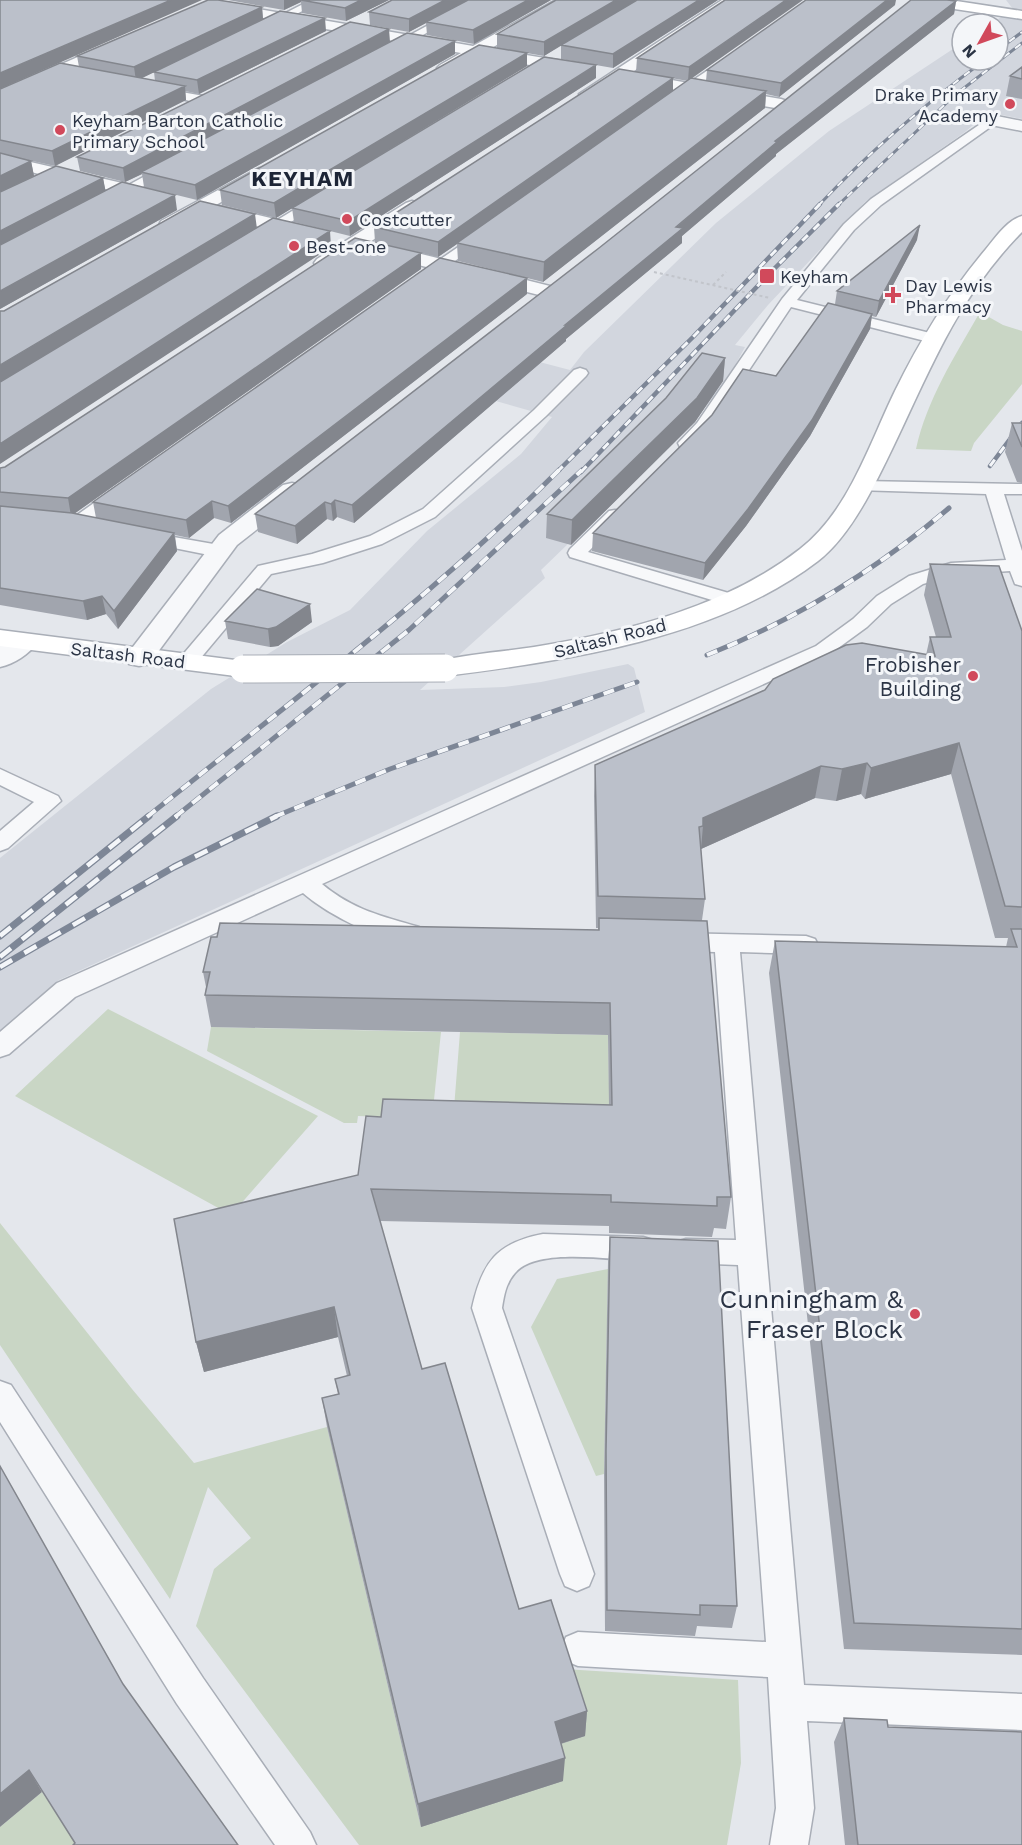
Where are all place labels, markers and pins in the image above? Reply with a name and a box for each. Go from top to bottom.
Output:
place label: Drake Primary Academy [874,84,999,126]
marker: Drake Primary Academy [1003,97,1017,111]
place label: Keyham Barton Catholic Primary School [72,110,283,152]
marker: Keyham Barton Catholic Primary School [53,123,67,137]
place label: Costcutter [359,209,452,230]
marker: Costcutter [340,212,354,226]
place label: Best-one [306,236,386,257]
marker: Best-one [287,239,301,253]
place label: Keyham [780,266,849,287]
marker: Keyham [758,267,776,285]
place label: Day Lewis Pharmacy [905,275,993,317]
marker: Day Lewis Pharmacy [886,288,900,302]
place label: Frobisher Building [865,652,962,701]
marker: Frobisher Building [966,669,980,683]
place label: Cunningham & Fraser Block [719,1284,904,1344]
marker: Cunningham & Fraser Block [908,1307,922,1321]

